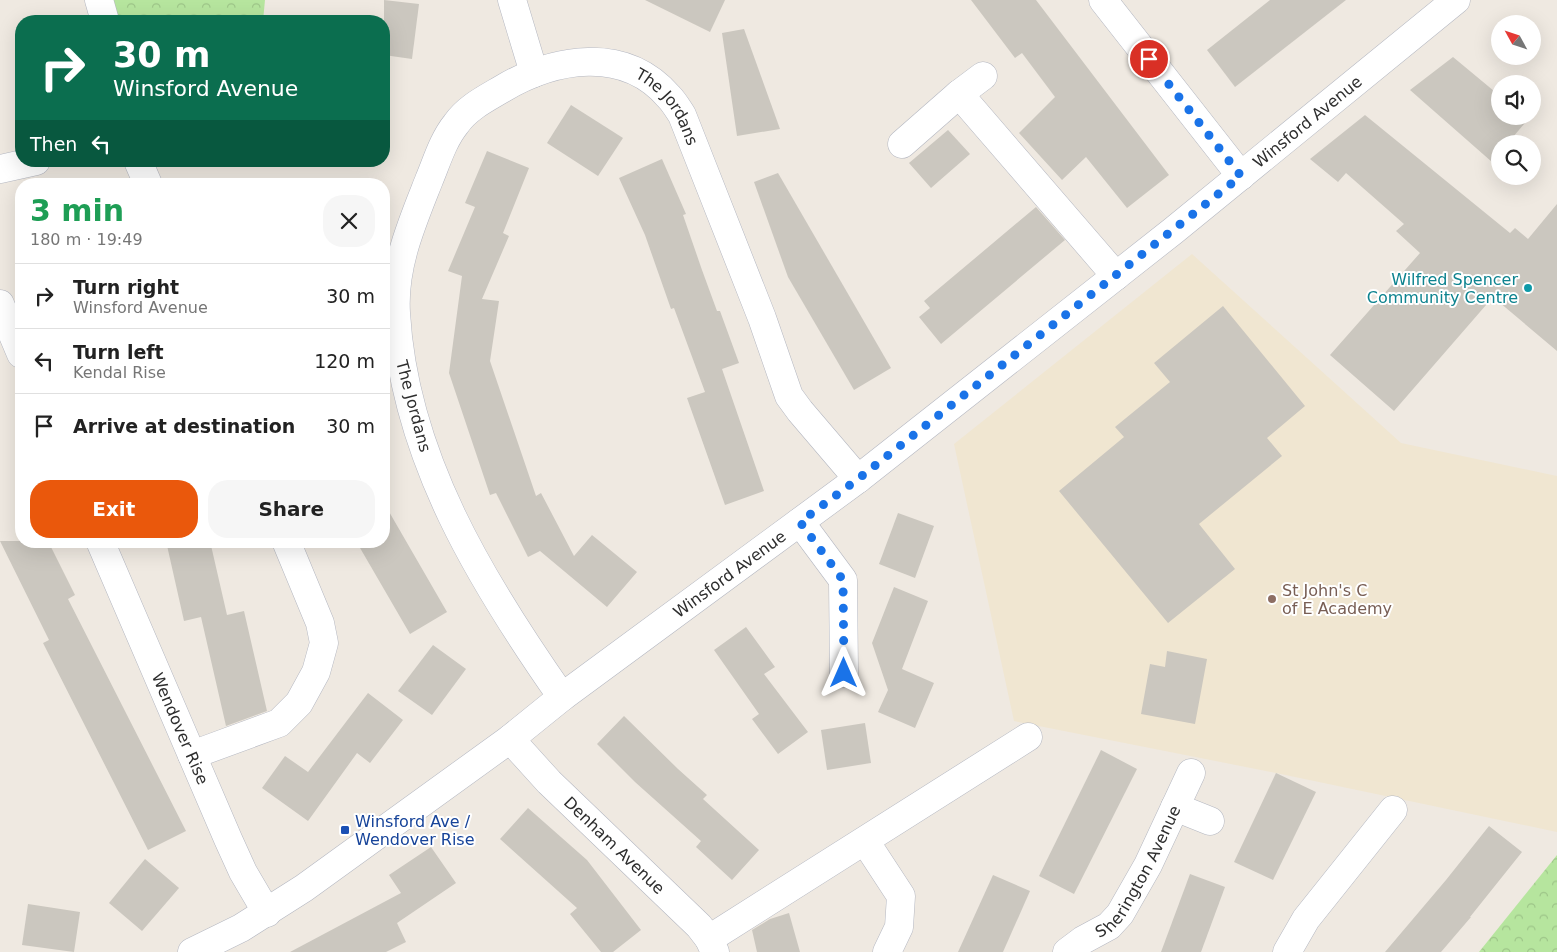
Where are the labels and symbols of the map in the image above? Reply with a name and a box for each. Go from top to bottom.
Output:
north arrow [1491,15,1541,65]
pin [1128,38,1170,80]
street label: The Jordans [632,64,702,148]
street label: Winsford Avenue [1249,72,1366,172]
place label: Wilfred Spencer Community Centre [1367,270,1518,307]
marker: Wilfred Spencer Community Centre [1522,282,1534,294]
street label: The Jordans [392,357,435,454]
street label: Winsford Avenue [670,527,789,622]
place label: St John's C of E Academy [1282,581,1392,618]
marker: St John's C of E Academy [1266,593,1278,605]
position arrow [817,646,869,698]
street label: Wendover Rise [148,670,212,787]
street label: Denham Avenue [560,793,669,898]
street label: Sherington Avenue [1092,802,1185,942]
place label: Winsford Ave / Wendover Rise [355,812,475,849]
marker: Winsford Ave / Wendover Rise [339,824,351,836]

